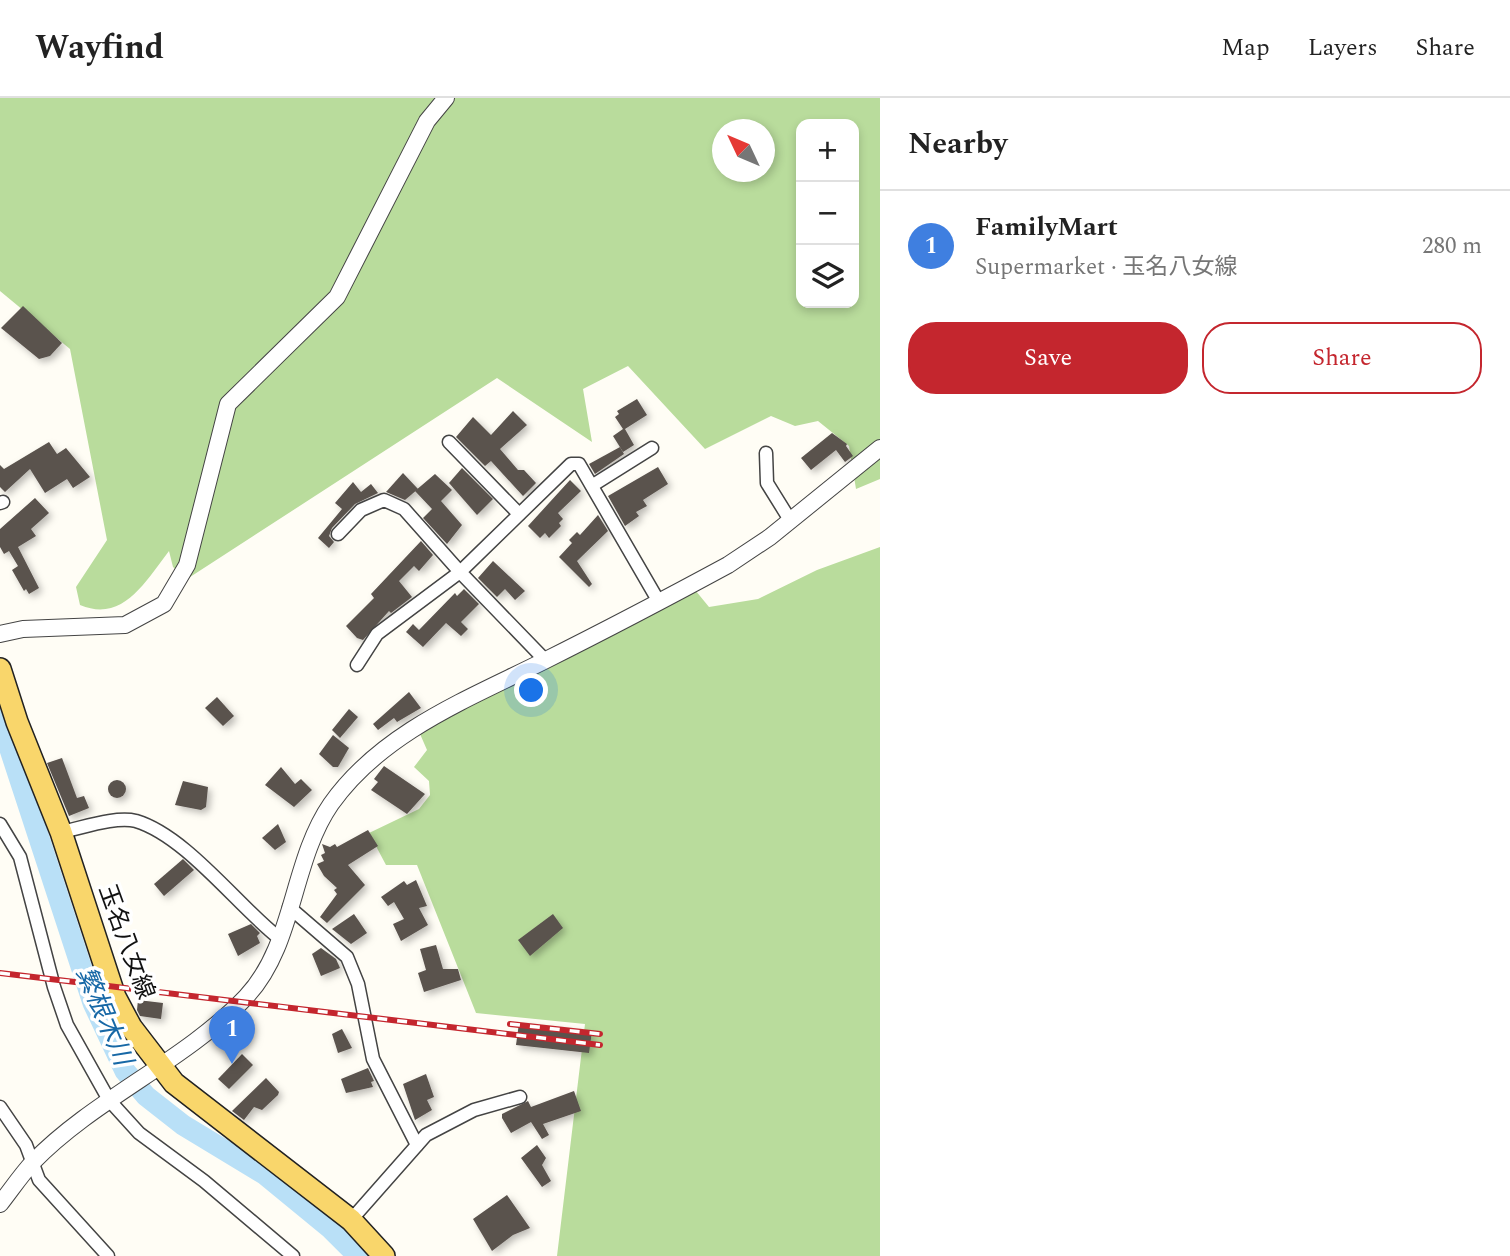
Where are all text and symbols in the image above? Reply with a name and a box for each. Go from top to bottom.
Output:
text: Wayfind [35,23,164,73]
text: Map [1221,30,1270,66]
text: Layers [1308,30,1378,66]
text: Share [1416,30,1475,66]
north arrow [712,119,775,182]
map controls [796,119,859,308]
button: + [796,119,859,182]
text: Nearby [908,121,1007,167]
button: − [796,182,859,245]
text: FamilyMart [975,207,1118,247]
text: 1 [925,229,937,264]
text: 280 m [1422,229,1482,264]
button: layers [796,245,859,308]
text: Supermarket · 玉名八女線 [975,250,1237,285]
button: Save [908,322,1188,394]
button: Share [1202,322,1482,394]
your location [514,673,548,707]
street label: 玉名八女線 [89,879,163,1005]
water label: 繁根木川 [65,960,144,1074]
pin: 1 [209,1006,255,1064]

